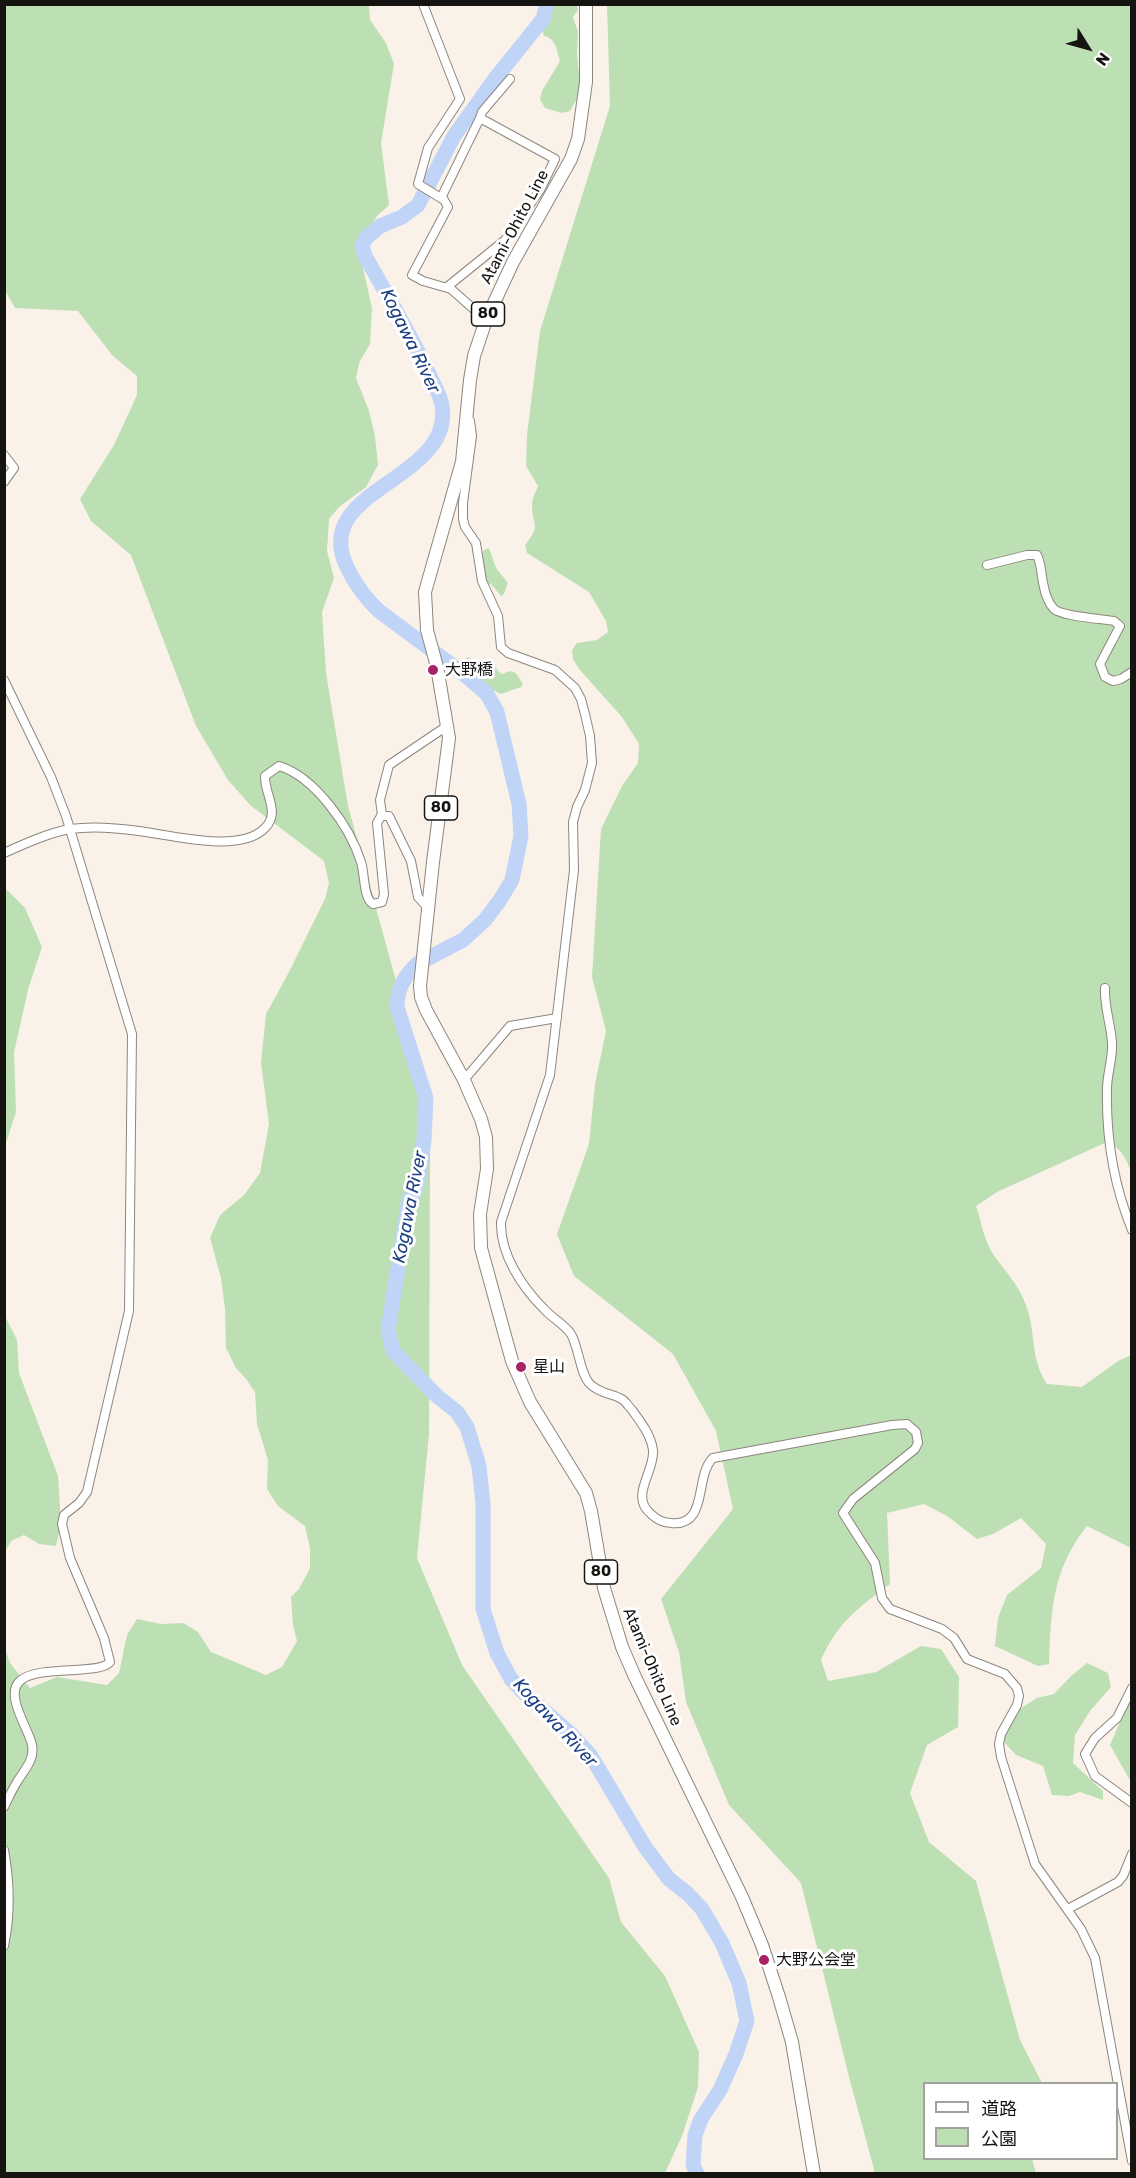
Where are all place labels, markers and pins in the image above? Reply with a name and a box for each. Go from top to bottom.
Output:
place label: 大野橋 [445,660,493,680]
marker: 大野橋 [426,663,440,677]
place label: 星山 [533,1357,565,1377]
marker: 星山 [514,1360,528,1374]
place label: 大野公会堂 [776,1950,856,1970]
marker: 大野公会堂 [757,1953,771,1967]

